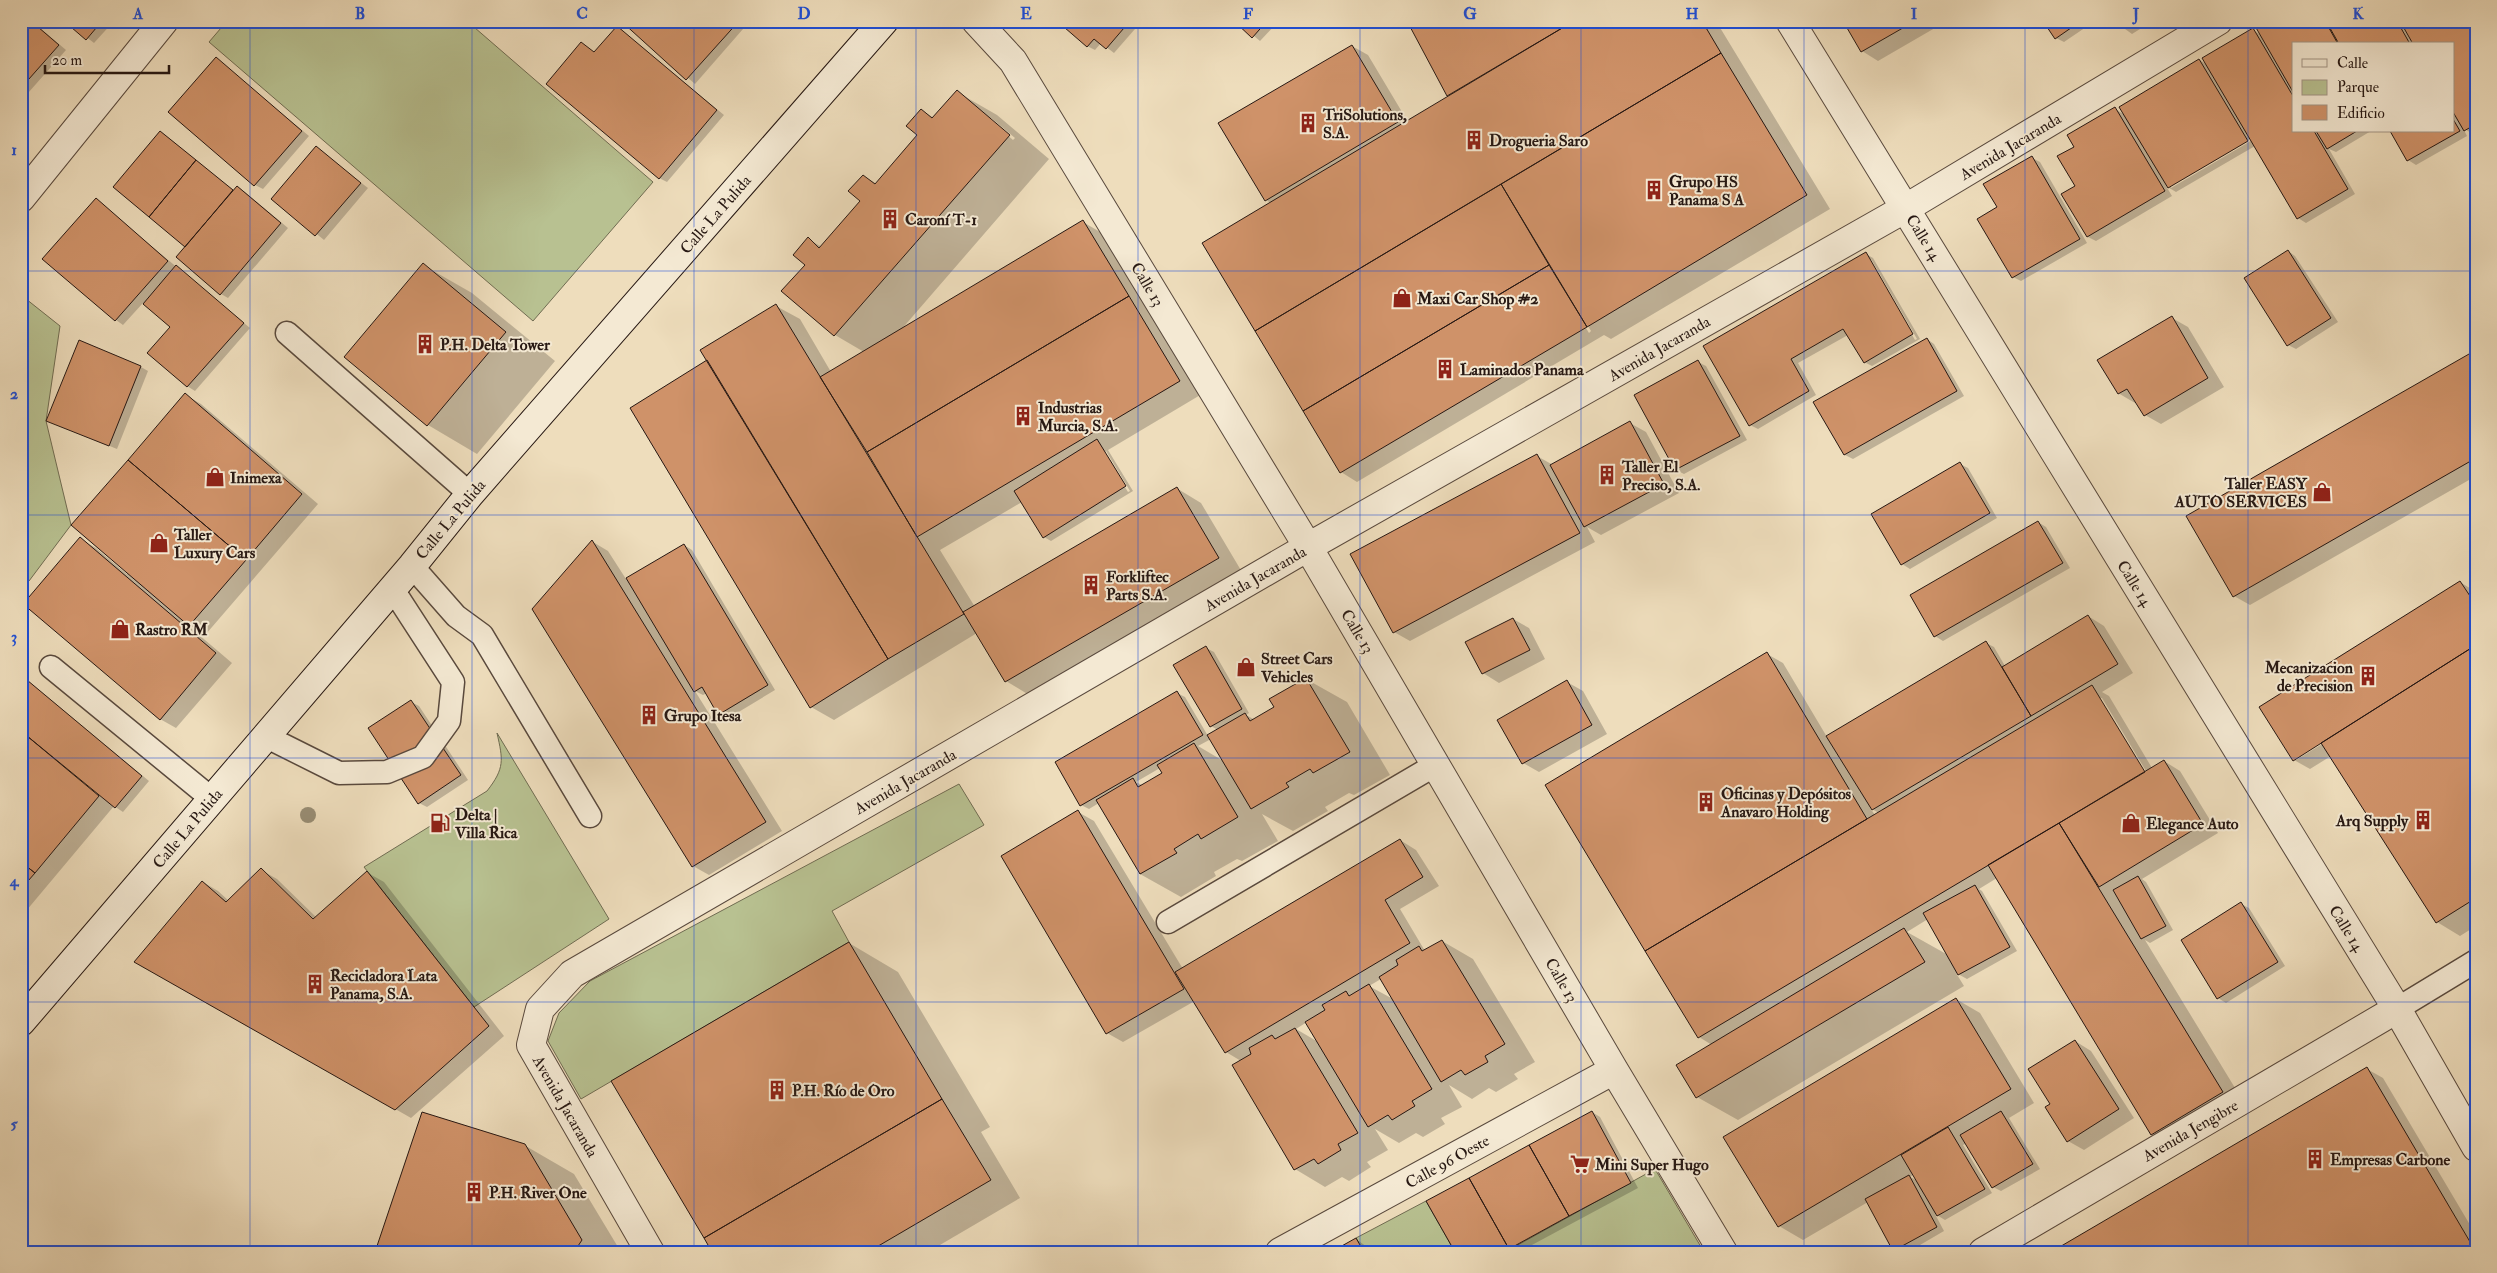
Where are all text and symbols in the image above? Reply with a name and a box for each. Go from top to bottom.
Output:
text: A [132,4,144,24]
text: B [355,4,365,24]
text: C [576,4,588,24]
text: D [797,4,811,24]
text: E [1020,4,1032,24]
text: F [1243,4,1253,24]
text: G [1463,4,1477,24]
text: H [1685,4,1699,24]
text: I [1911,4,1918,24]
text: J [2132,4,2140,25]
text: K [2352,4,2364,24]
scale bar [45,42,169,74]
legend [2292,42,2454,132]
text: 20 m [52,51,82,70]
text: Calle [2337,54,2368,73]
text: Parque [2337,78,2379,97]
text: Edificio [2337,104,2385,123]
place label: TriSolutions, S.A. [1322,105,1407,143]
street label: Avenida Jacaranda [1955,109,2066,186]
building icon: TriSolutions, S.A. [1297,112,1319,134]
building icon: Drogueria Saro [1463,129,1485,151]
place label: Drogueria Saro [1489,131,1588,152]
text: 1 [11,140,17,160]
street label: Calle La Pulida [676,171,756,258]
place label: Grupo HS Panama S A [1669,172,1745,210]
building icon: Grupo HS Panama S A [1643,179,1665,201]
building icon: Caroní T-1 [879,208,901,230]
place label: Caroní T-1 [905,210,977,230]
street label: Calle 14 [1901,211,1946,266]
street label: Calle 13 [1126,259,1168,310]
shop icon: Maxi Car Shop #2 [1391,287,1413,309]
place label: Maxi Car Shop #2 [1416,289,1538,310]
street label: Avenida Jacaranda [1604,311,1715,387]
building icon: P.H. Delta Tower [414,333,436,355]
place label: P.H. Delta Tower [440,335,551,355]
building icon: Laminados Panama [1434,358,1456,380]
place label: Laminados Panama [1460,360,1584,380]
text: 2 [10,384,18,404]
place label: Industrias Murcia, S.A. [1037,398,1118,436]
building icon: Industrias Murcia, S.A. [1012,405,1034,427]
place label: Taller El Preciso, S.A. [1621,457,1700,495]
building icon: Taller El Preciso, S.A. [1596,464,1618,486]
shop icon: Inimexa [204,466,226,488]
place label: Inimexa [230,468,282,488]
place label: Taller EASY AUTO SERVICES [2174,474,2308,512]
street label: Calle La Pulida [411,475,490,564]
shop icon: Taller EASY AUTO SERVICES [2311,481,2333,503]
place label: Taller Luxury Cars [173,525,256,564]
shop icon: Taller Luxury Cars [148,532,170,554]
street label: Avenida Jacaranda [1200,541,1311,617]
street label: Calle 14 [2112,557,2157,612]
place label: Forkliftec Parts S.A. [1106,567,1169,605]
building icon: Forkliftec Parts S.A. [1080,574,1102,596]
street label: Calle 13 [1336,606,1378,657]
shop icon: Rastro RM [109,618,131,640]
place label: Rastro RM [135,620,208,640]
text: 3 [11,627,17,647]
place label: Street Cars Vehicles [1260,649,1333,687]
shop icon: Street Cars Vehicles [1235,656,1257,678]
place label: Mecanizacion de Precision [2264,658,2354,696]
building icon: Mecanizacion de Precision [2357,665,2379,687]
building icon: Grupo Itesa [638,704,660,726]
place label: Grupo Itesa [664,706,741,727]
street label: Avenida Jacaranda [850,744,961,820]
street label: Calle La Pulida [148,784,227,873]
place label: Oficinas y Depósitos Anavaro Holding [1720,784,1852,823]
building icon: Oficinas y Depósitos Anavaro Holding [1695,791,1717,813]
place label: Delta | Villa Rica [454,805,518,843]
building icon: Arq Supply [2412,809,2434,831]
place label: Arq Supply [2335,811,2409,832]
fuel station icon: Delta | Villa Rica [429,812,451,834]
shop icon: Elegance Auto [2120,812,2142,834]
place label: Elegance Auto [2146,814,2239,835]
text: 4 [9,871,20,891]
street label: Calle 14 [2324,902,2369,957]
street label: Calle 13 [1540,955,1582,1006]
place label: Recicladora Lata Panama, S.A. [330,966,438,1004]
building icon: Recicladora Lata Panama, S.A. [304,973,326,995]
street label: Avenida Jacaranda [527,1051,603,1162]
building icon: P.H. Río de Oro [766,1079,788,1101]
place label: P.H. Río de Oro [792,1081,895,1101]
street label: Avenida Jengibre [2138,1095,2243,1168]
text: 5 [10,1114,18,1134]
street label: Calle 96 Oeste [1402,1130,1493,1193]
building icon: Empresas Carbone [2304,1148,2326,1170]
place label: Empresas Carbone [2330,1150,2450,1171]
supermarket icon: Mini Super Hugo [1569,1153,1591,1175]
place label: Mini Super Hugo [1594,1155,1709,1176]
building icon: P.H. River One [463,1181,485,1203]
place label: P.H. River One [489,1183,587,1203]

